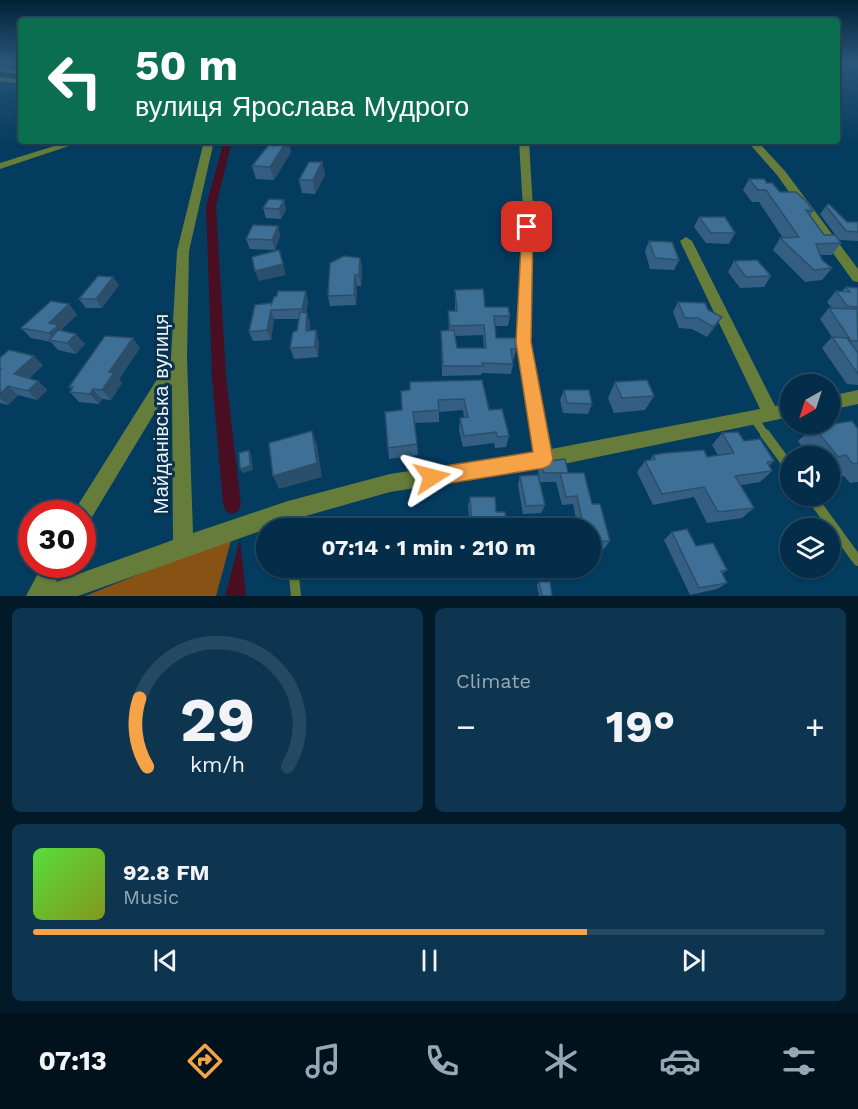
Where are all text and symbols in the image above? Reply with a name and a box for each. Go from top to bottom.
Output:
text: 50 m [135,41,238,90]
icon: left [36,42,114,120]
text: вулиця Ярослава Мудрого [135,91,469,123]
pin [501,201,552,252]
icon: arrive [510,210,543,243]
street label: Майданівська вулиця [149,314,173,514]
north arrow [780,374,840,434]
map controls [780,374,840,578]
position arrow [400,445,464,509]
button: sound [780,446,840,506]
speed limit sign: 30 [18,500,96,578]
button: layers [780,518,840,578]
text: 07:14 · 1 min · 210 m [321,535,536,560]
text: Climate [456,669,531,693]
text: 29 [180,683,255,756]
text: 19° [606,700,675,753]
text: − [456,707,476,746]
text: + [805,707,825,746]
text: km/h [190,752,245,777]
text: 92.8 FM [123,860,210,885]
text: Music [123,885,179,909]
icon: previous [149,944,182,977]
icon: pause [413,944,446,977]
icon: next [677,944,710,977]
icon: directions [184,1040,226,1082]
icon: music [302,1040,344,1082]
icon: phone [421,1040,463,1082]
icon: climate [540,1040,582,1082]
icon: car [659,1040,701,1082]
icon: filters [778,1040,820,1082]
text: 07:13 [38,1045,107,1077]

